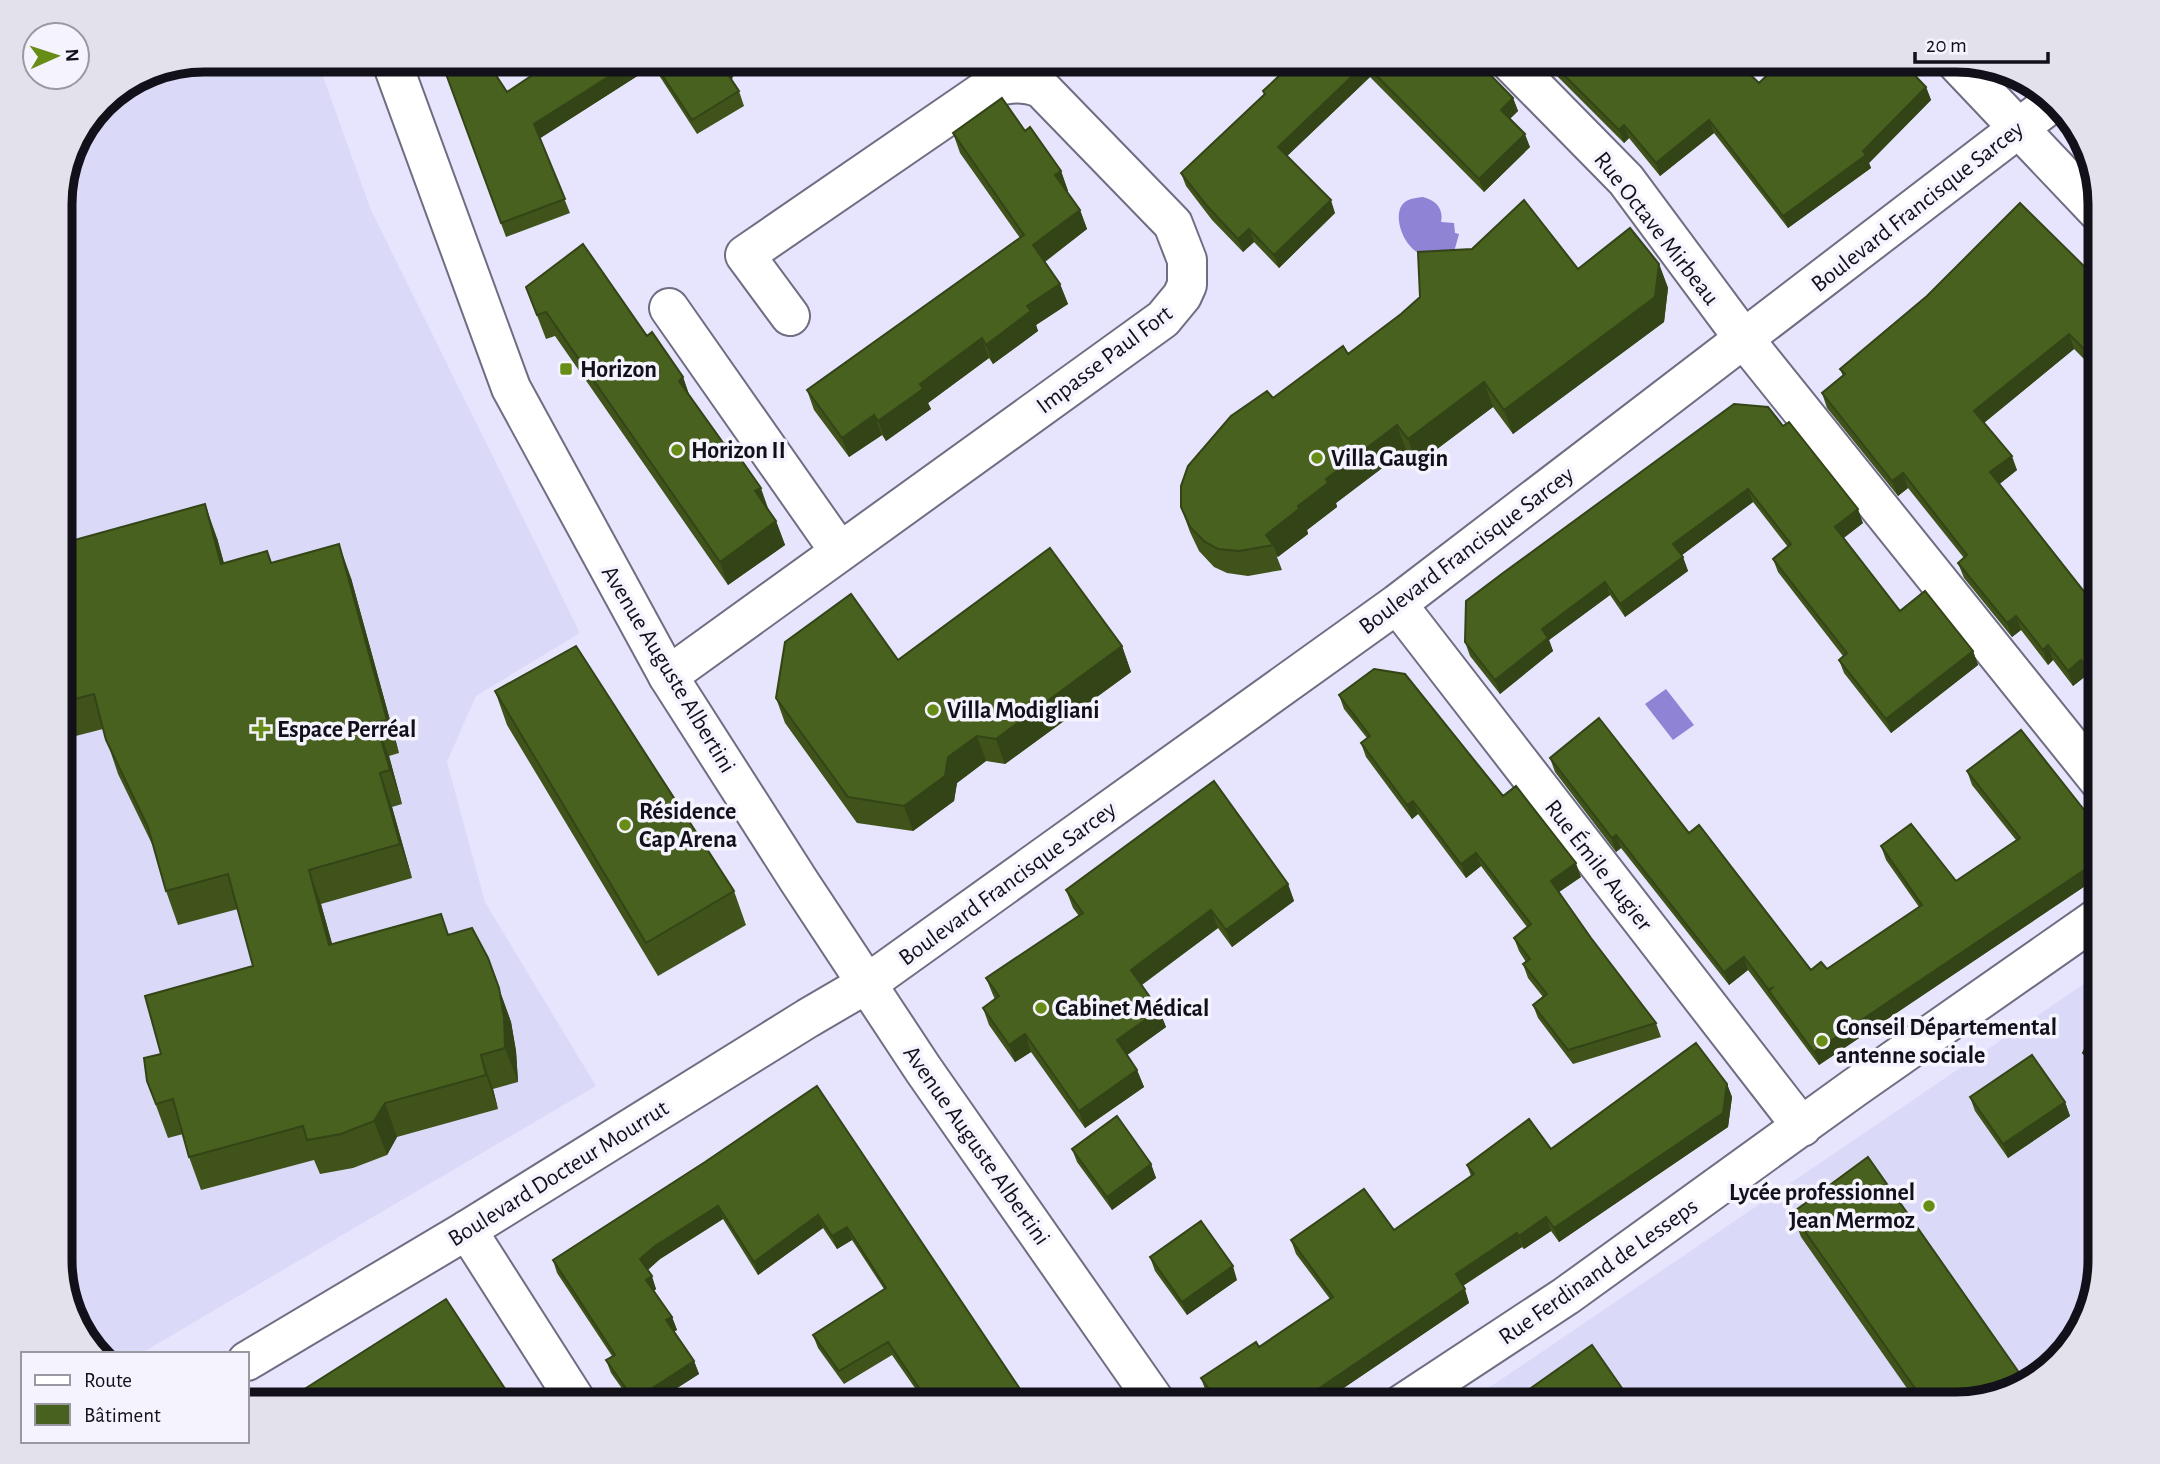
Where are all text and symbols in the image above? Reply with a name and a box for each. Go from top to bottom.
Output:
north arrow [21,21,91,91]
scale bar [1915,21,2048,65]
text: 20 m [1926,35,1967,56]
text: N [62,48,81,62]
street label: Boulevard Francisque Sarcey [1807,117,2028,297]
street label: Rue Octave Mirbeau [1589,148,1723,310]
street label: Impasse Paul Fort [1032,301,1177,418]
place label: Horizon [580,358,657,382]
marker: Horizon [558,361,574,377]
place label: Horizon II [691,439,786,463]
marker: Horizon II [669,442,685,458]
place label: Villa Gaugin [1331,447,1448,471]
marker: Villa Gaugin [1309,450,1325,466]
street label: Boulevard Francisque Sarcey [1355,462,1578,639]
street label: Avenue Auguste Albertini [597,562,740,777]
place label: Villa Modigliani [947,699,1100,723]
marker: Villa Modigliani [925,702,941,718]
place label: Espace Perréal [277,718,416,742]
marker: Espace Perréal [251,719,271,739]
street label: Rue Émile Augier [1540,794,1658,936]
street label: Boulevard Francisque Sarcey [895,797,1121,971]
place label: Résidence Cap Arena [639,800,737,852]
marker: Résidence Cap Arena [617,817,633,833]
place label: Cabinet Médical [1055,997,1209,1021]
marker: Cabinet Médical [1033,1000,1049,1016]
place label: Conseil Départemental antenne sociale [1836,1016,2057,1068]
marker: Conseil Départemental antenne sociale [1814,1033,1830,1049]
street label: Avenue Auguste Albertini [898,1041,1054,1250]
street label: Boulevard Docteur Mourrut [444,1096,673,1252]
place label: Lycée professionnel Jean Mermoz [1729,1181,1915,1233]
street label: Rue Ferdinand de Lesseps [1495,1194,1702,1350]
marker: Lycée professionnel Jean Mermoz [1921,1198,1937,1214]
legend [21,1352,248,1443]
text: Route [84,1370,132,1391]
text: Bâtiment [84,1405,161,1426]

